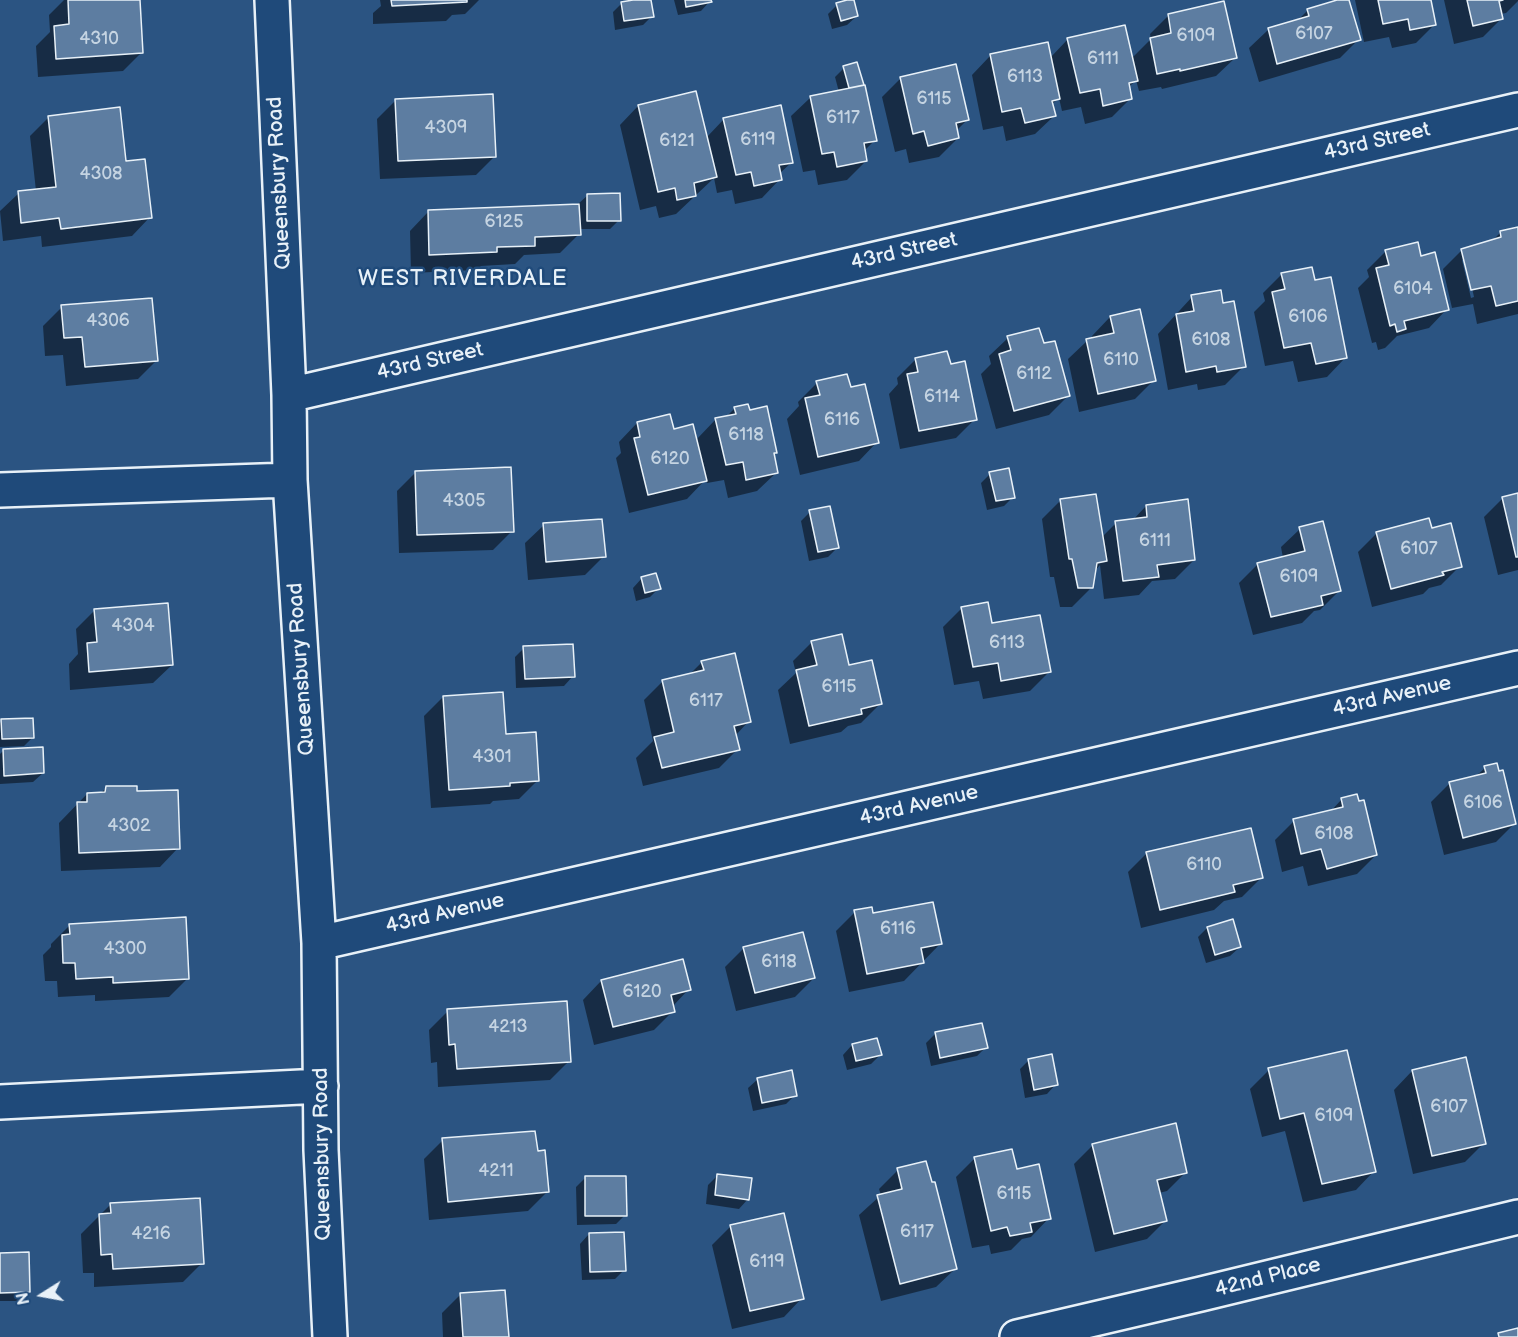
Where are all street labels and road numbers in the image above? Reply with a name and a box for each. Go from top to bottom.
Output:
street label: Queensbury Road [263,96,297,270]
street label: 43rd Street [1321,118,1433,166]
street label: 43rd Street [848,228,960,276]
street label: 43rd Street [374,338,486,386]
street label: Queensbury Road [283,582,321,756]
street label: 43rd Avenue [1330,671,1454,723]
street label: 43rd Avenue [857,780,981,832]
street label: 43rd Avenue [383,888,507,940]
street label: Queensbury Road [309,1067,337,1241]
street label: 42nd Place [1213,1253,1323,1303]

